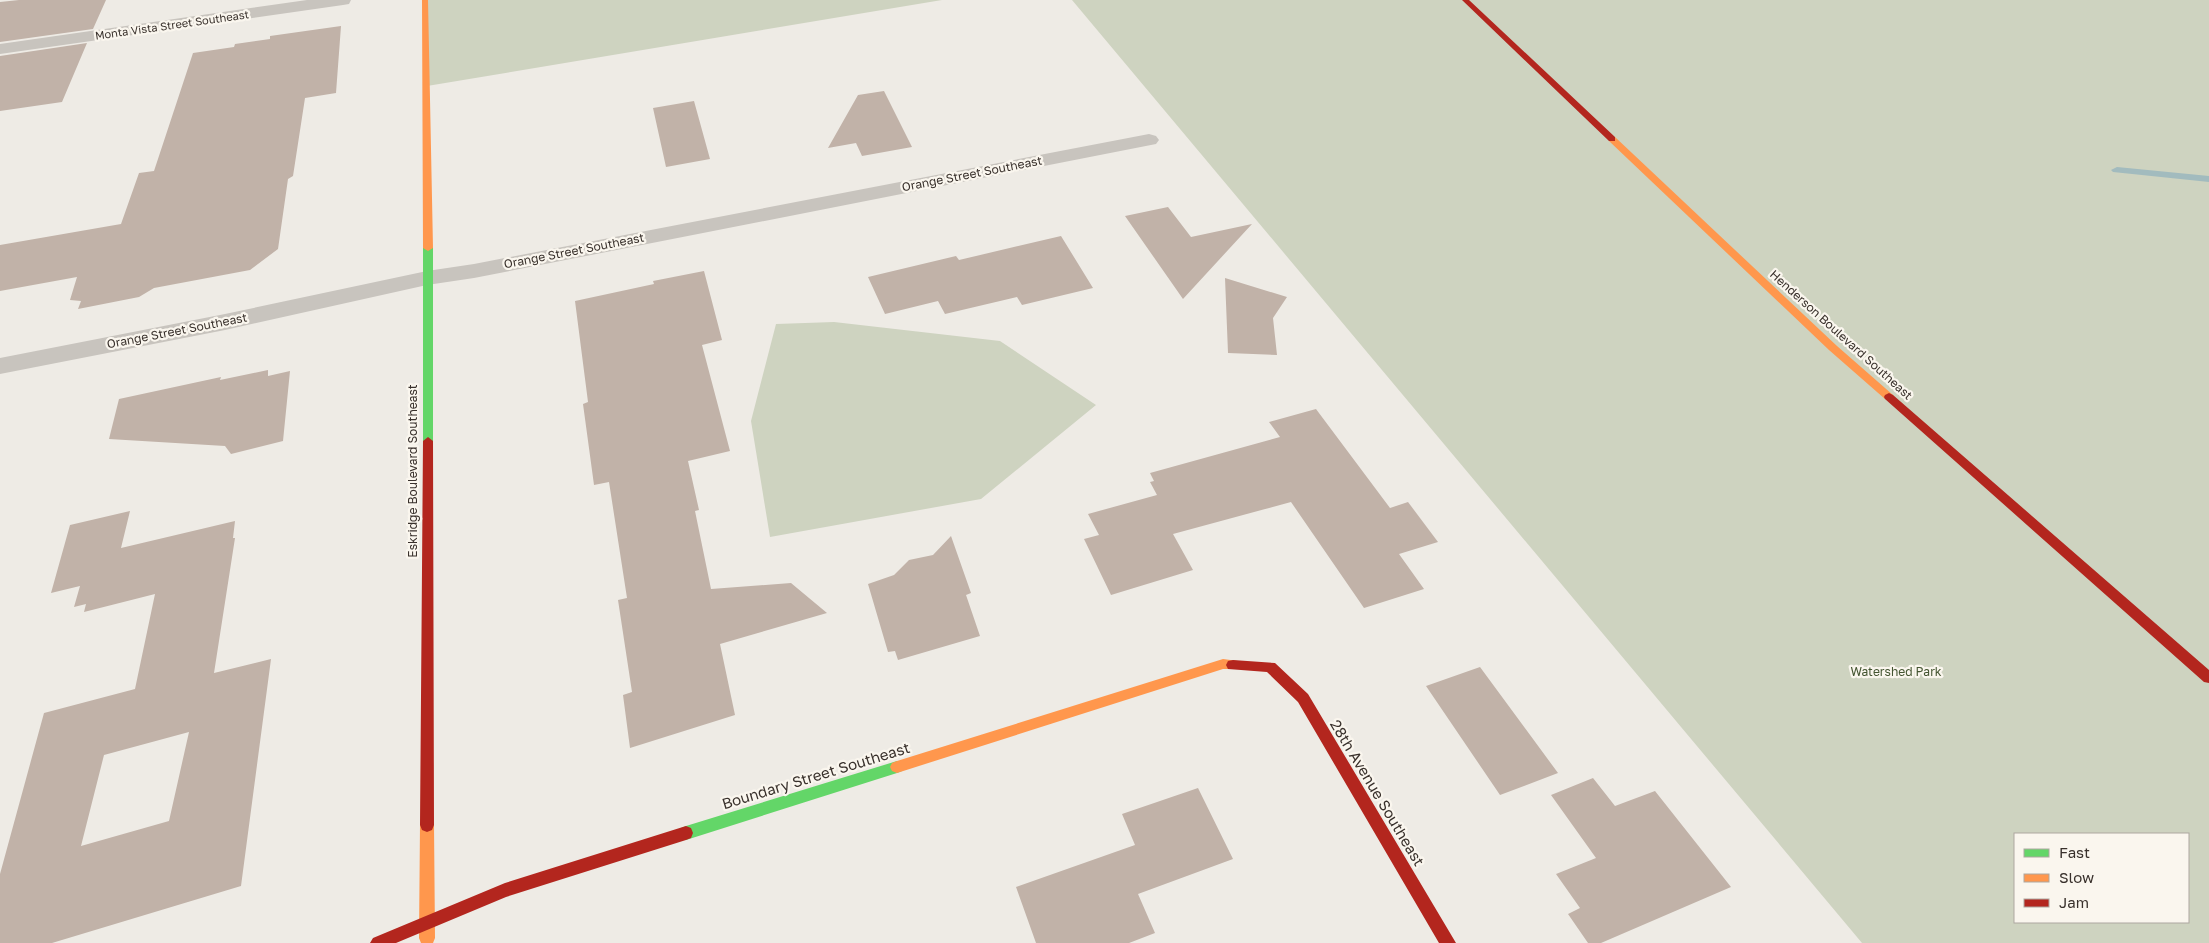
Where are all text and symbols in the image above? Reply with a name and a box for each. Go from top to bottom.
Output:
street label: Monta Vista Street Southeast [94,7,250,42]
street label: Orange Street Southeast [900,152,1044,194]
street label: Orange Street Southeast [502,229,646,271]
street label: Henderson Boulevard Southeast [1767,267,1916,403]
street label: Orange Street Southeast [105,309,249,351]
street label: Eskridge Boulevard Southeast [405,384,420,558]
park label: Watershed Park [1850,664,1942,679]
street label: 28th Avenue Southeast [1327,716,1429,869]
street label: Boundary Street Southeast [720,738,912,812]
legend [2014,833,2189,923]
text: Fast [2059,843,2090,861]
text: Slow [2059,868,2094,886]
text: Jam [2059,893,2089,911]

